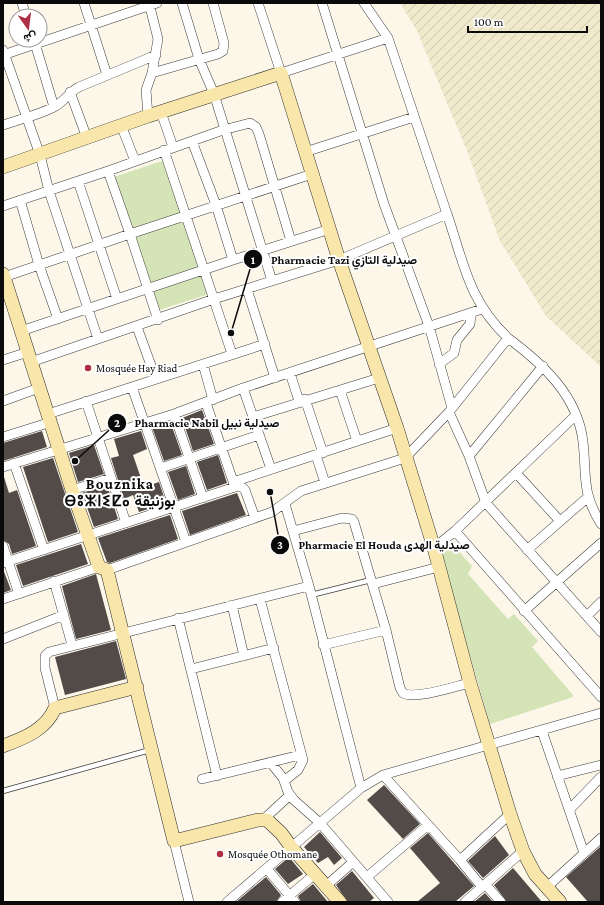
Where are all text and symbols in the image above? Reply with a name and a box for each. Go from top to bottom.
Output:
north arrow [8,8,48,48]
scale bar [468,8,587,34]
text: 100 m [474,15,504,29]
text: ش [22,29,38,45]
callout: Pharmacie Tazi صيدلية التازي [243,247,425,271]
text: 1 [251,253,256,267]
text: Pharmacie Tazi صيدلية التازي [271,253,417,270]
place label: Mosquée Hay Riad [96,362,178,375]
marker: Mosquée Hay Riad [83,363,93,373]
callout: Pharmacie Nabil صيدلية نبيل [107,411,288,435]
text: 2 [114,416,120,430]
text: Pharmacie Nabil صيدلية نبيل [135,416,279,430]
district label: Bouznika ⴱⵓⵣⵏⵉⵇⴰ بوزنيقة [64,476,176,510]
callout: Pharmacie El Houda صيدلية الهدى [270,533,478,557]
text: 3 [277,538,283,552]
text: Pharmacie El Houda صيدلية الهدى [298,538,470,553]
place label: Mosquée Othomane [228,848,317,861]
marker: Mosquée Othomane [215,849,225,859]

